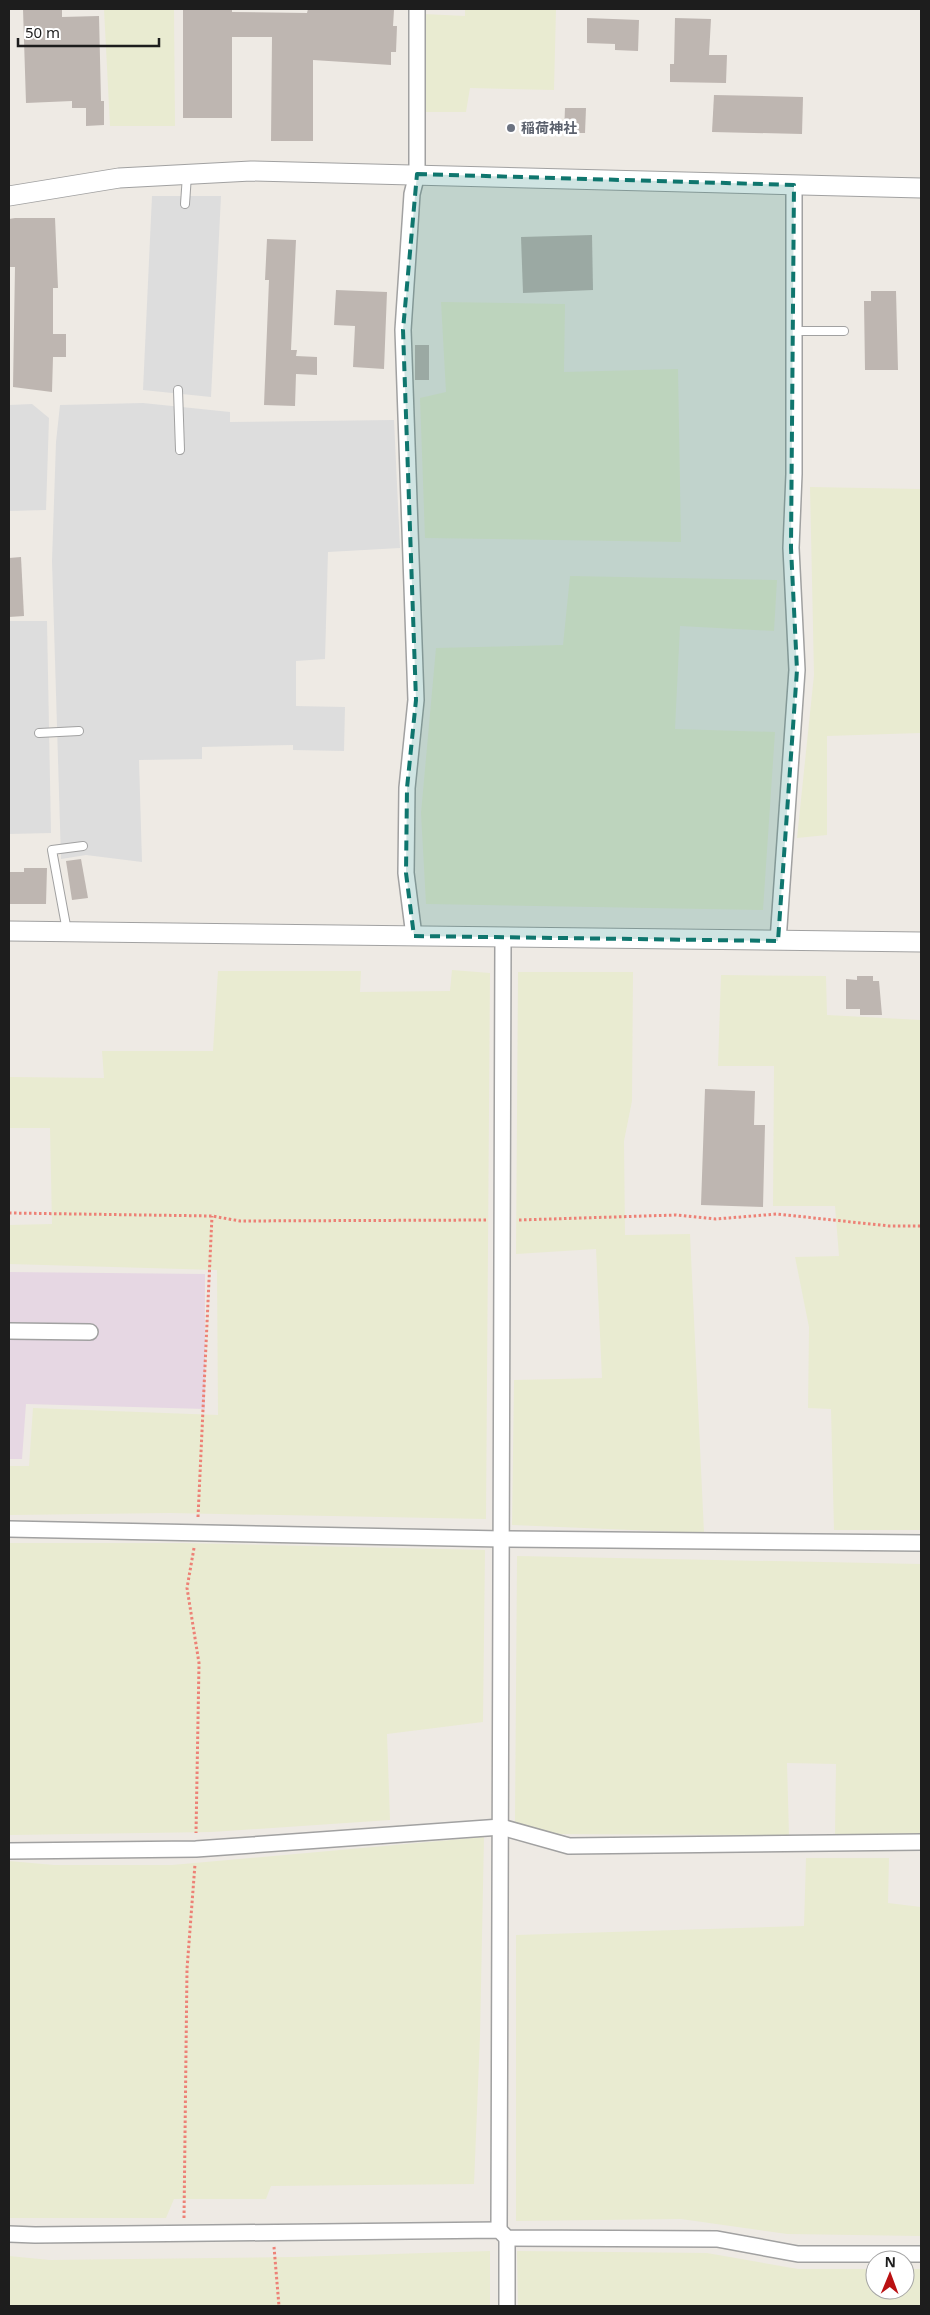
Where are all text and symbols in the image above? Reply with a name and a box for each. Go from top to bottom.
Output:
scale bar [18,15,159,47]
text: 50 m [25,22,60,42]
place label: 稲荷神社 [521,118,577,137]
marker: 稲荷神社 [505,122,517,134]
north arrow [865,2250,915,2300]
text: N [884,2252,896,2271]

